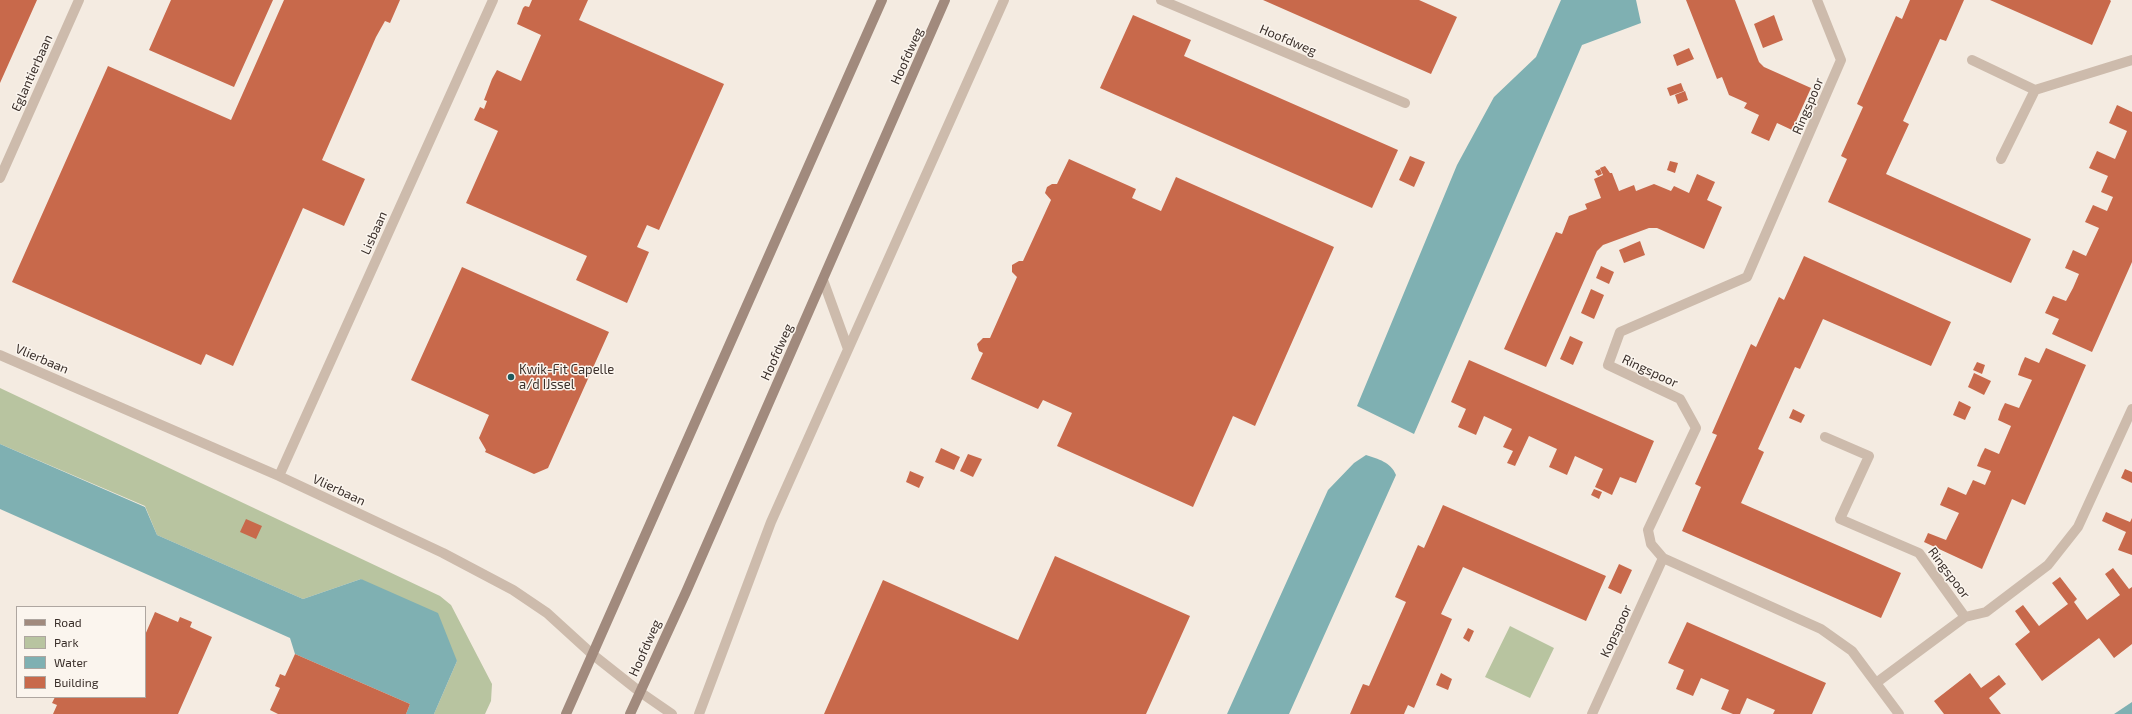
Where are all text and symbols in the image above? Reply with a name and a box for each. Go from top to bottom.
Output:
street label: Hoofdweg [1257,21,1319,59]
street label: Hoofdweg [888,25,926,87]
street label: Eglantierbaan [8,32,56,114]
street label: Ringspoor [1789,75,1827,137]
street label: Lisbaan [358,209,390,257]
street label: Hoofdweg [758,321,796,383]
street label: Vlierbaan [13,341,71,377]
street label: Ringspoor [1619,351,1681,391]
place label: Kwik-Fit Capelle a/d IJssel [519,362,614,393]
marker: Kwik-Fit Capelle a/d IJssel [506,372,516,382]
street label: Vlierbaan [310,471,368,509]
street label: Ringspoor [1925,544,1973,602]
street label: Kopspoor [1597,602,1635,660]
legend [16,606,146,698]
text: Road [54,615,82,629]
street label: Hoofdweg [626,617,664,679]
text: Park [54,635,79,649]
text: Water [54,655,88,669]
text: Building [54,675,98,689]

